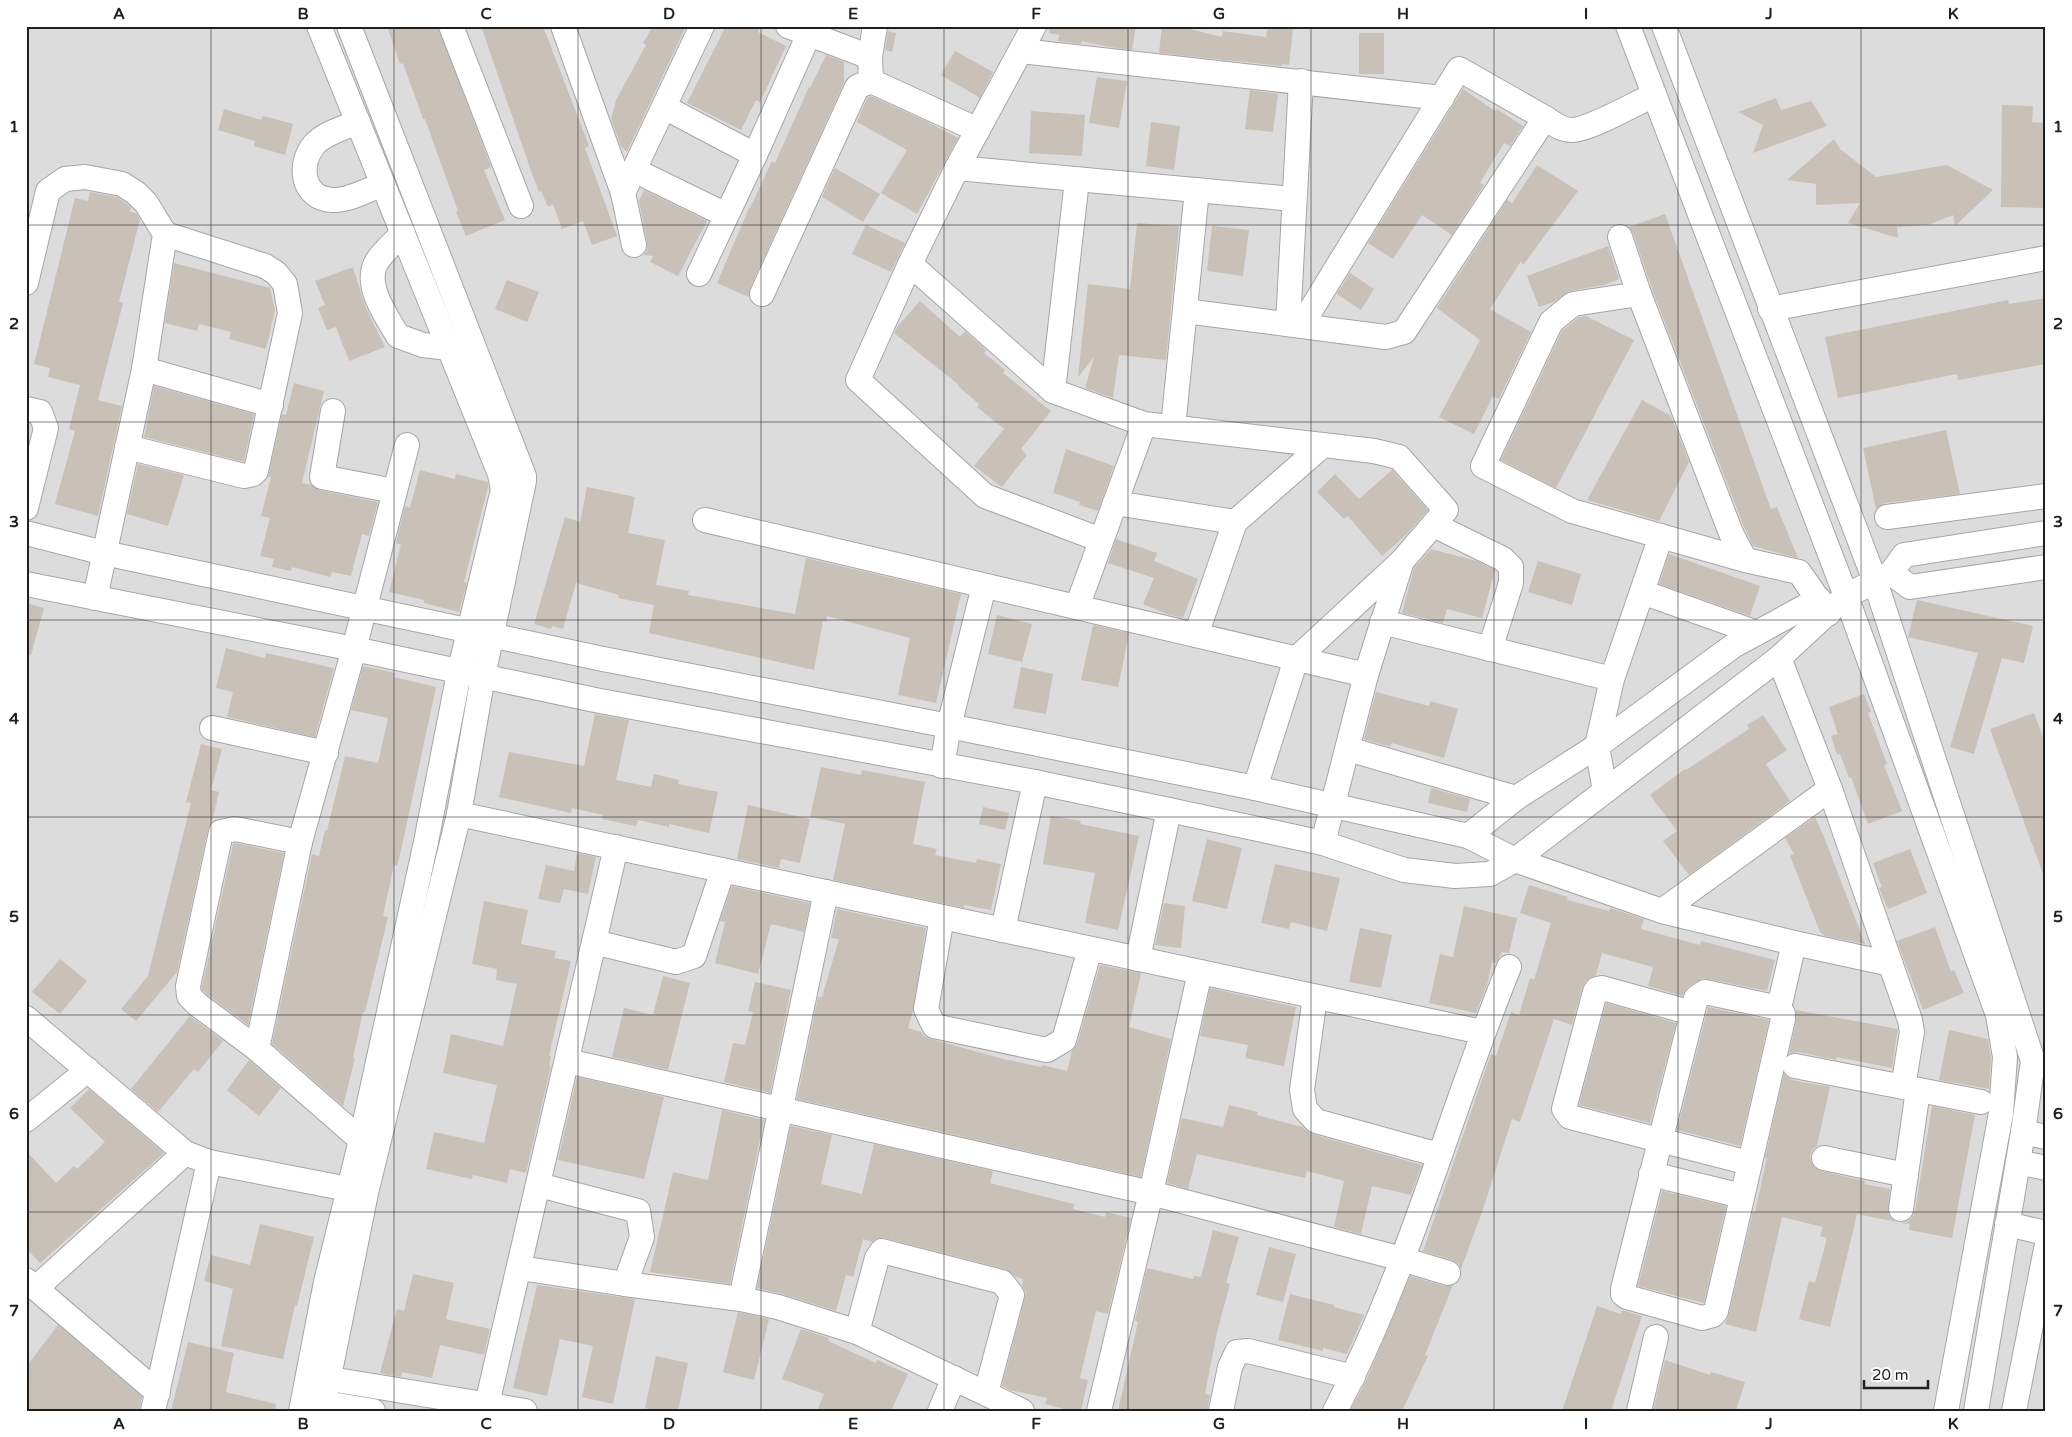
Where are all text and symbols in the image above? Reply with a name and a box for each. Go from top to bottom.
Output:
text: A [113,4,125,24]
text: B [297,4,309,24]
text: C [480,4,492,24]
text: D [663,4,675,24]
text: E [848,4,858,24]
text: F [1031,4,1041,24]
text: G [1213,4,1225,24]
text: H [1397,4,1409,24]
text: I [1584,4,1588,24]
text: J [1764,4,1773,24]
text: K [1948,4,1959,24]
text: 1 [9,117,19,137]
text: 1 [2053,117,2063,137]
text: 2 [9,314,19,334]
text: 2 [2053,314,2063,334]
text: 3 [9,512,19,532]
text: 3 [2053,512,2063,532]
text: 4 [9,709,19,729]
text: 4 [2053,709,2063,729]
text: 5 [9,907,19,927]
text: 5 [2053,907,2063,927]
text: 6 [9,1104,19,1124]
text: 6 [2053,1104,2063,1124]
text: 7 [9,1301,19,1321]
text: 7 [2053,1301,2063,1321]
scale bar [1864,1357,1928,1389]
text: 20 m [1872,1366,1909,1384]
text: A [113,1414,125,1434]
text: B [297,1414,309,1434]
text: C [480,1414,492,1434]
text: D [663,1414,675,1434]
text: E [848,1414,858,1434]
text: F [1031,1414,1041,1434]
text: G [1213,1414,1225,1434]
text: H [1397,1414,1409,1434]
text: I [1584,1414,1588,1434]
text: J [1764,1414,1773,1434]
text: K [1948,1414,1959,1434]

